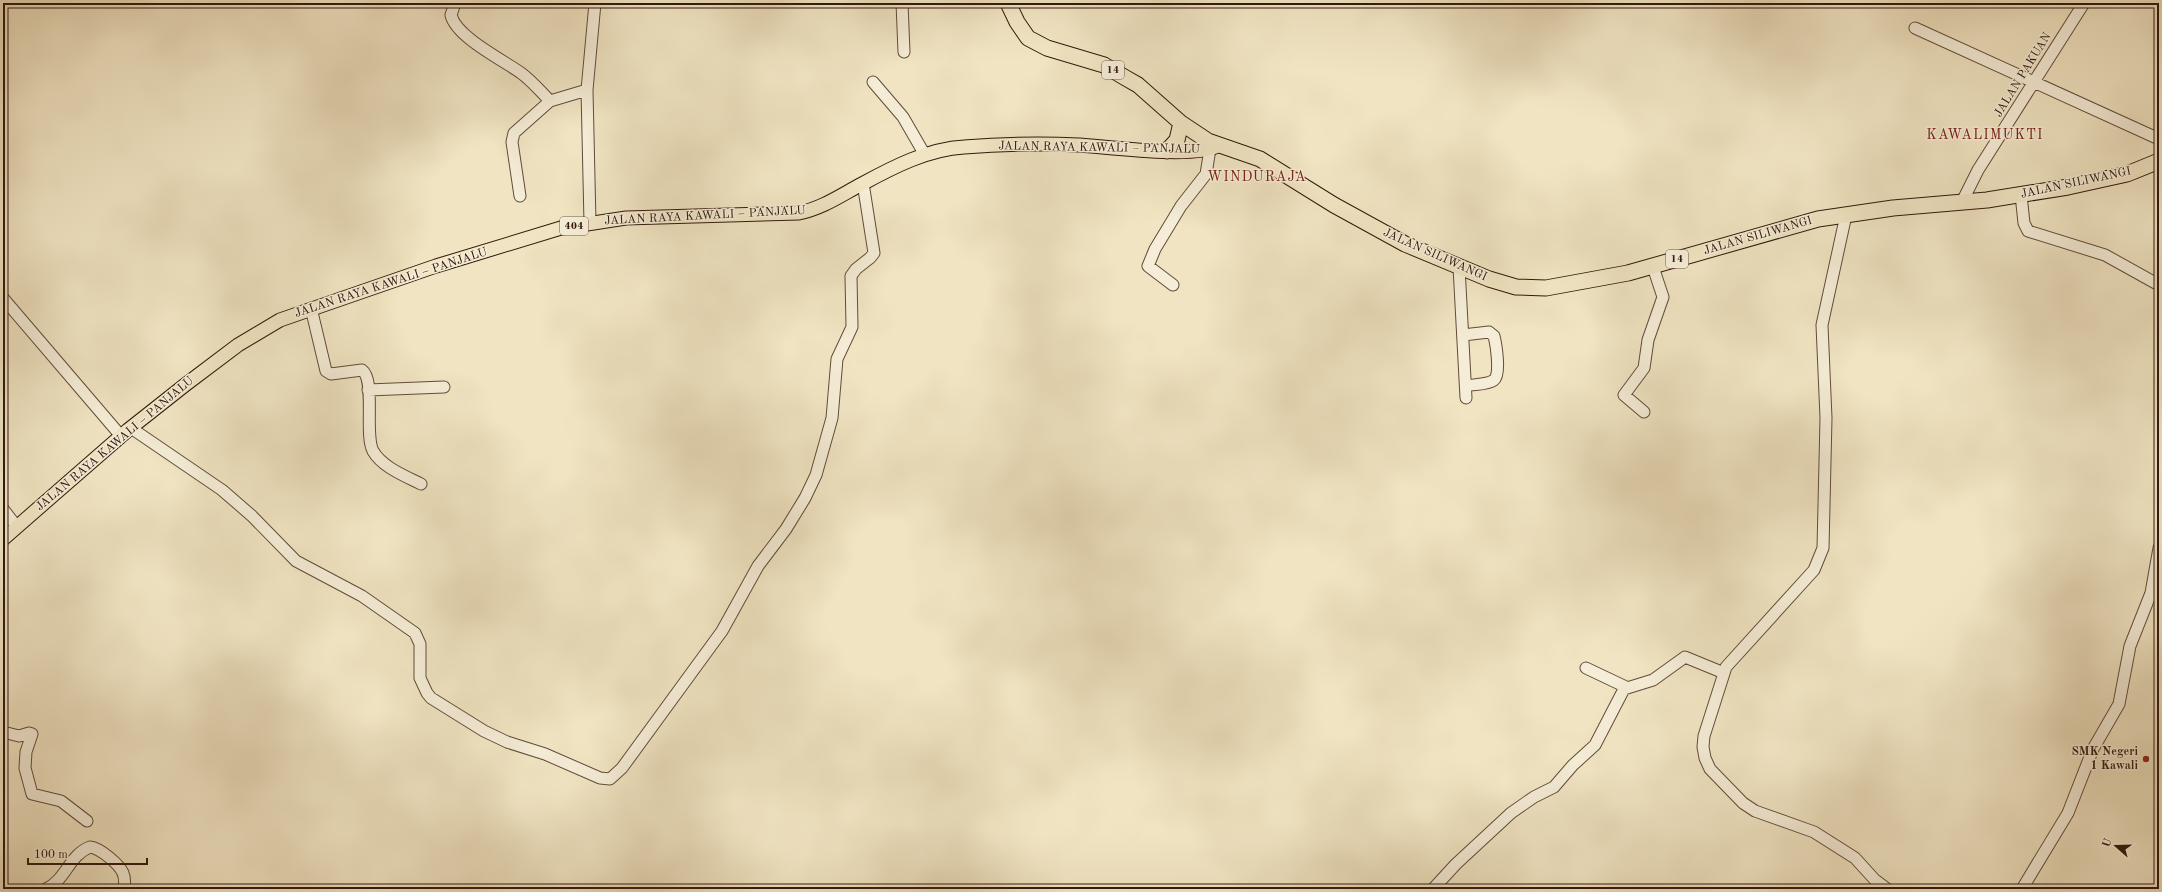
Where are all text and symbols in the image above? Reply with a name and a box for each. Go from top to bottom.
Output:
street label: JALAN PAKUAN [1992,31,2054,119]
road number: 14 [1102,61,1124,79]
district label: KAWALIMUKTI [1926,128,2044,142]
street label: JALAN RAYA KAWALI – PANJALU [998,140,1201,156]
street label: JALAN SILIWANGI [2020,165,2133,201]
district label: WINDURAJA [1207,170,1307,184]
street label: JALAN RAYA KAWALI – PANJALU [604,205,807,227]
street label: JALAN SILIWANGI [1702,215,1814,257]
road number: 404 [560,217,588,235]
street label: JALAN SILIWANGI [1381,227,1489,283]
street label: JALAN RAYA KAWALI – PANJALU [293,246,489,320]
road number: 14 [1666,250,1688,268]
street label: JALAN RAYA KAWALI – PANJALU [34,374,197,513]
place label: SMK Negeri 1 Kawali [2071,746,2138,772]
marker: SMK Negeri 1 Kawali [2141,754,2151,764]
north arrow [2096,826,2136,866]
text: U [2101,837,2115,849]
scale bar [28,840,147,866]
text: 100 m [34,849,68,861]

